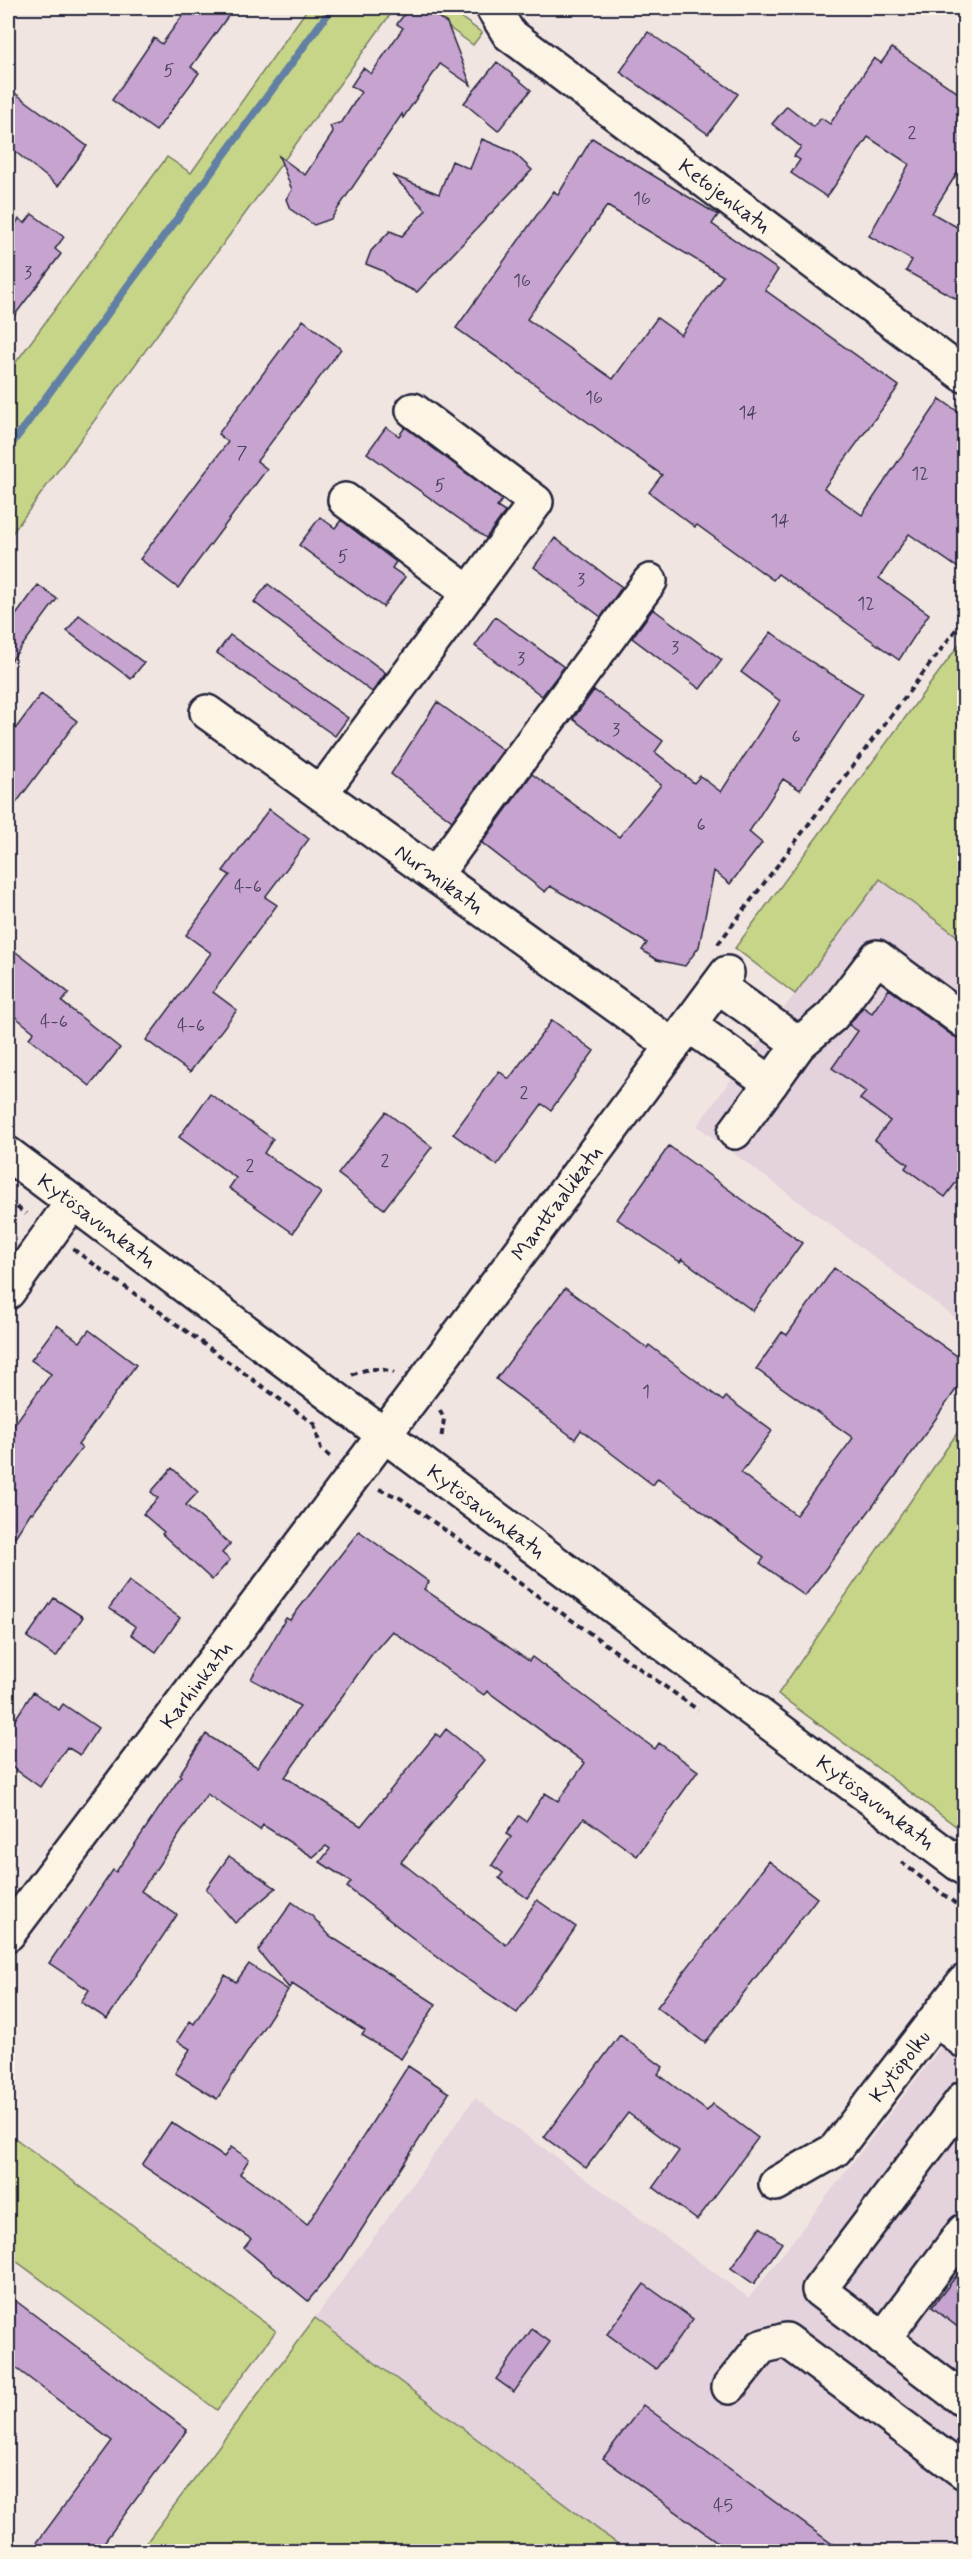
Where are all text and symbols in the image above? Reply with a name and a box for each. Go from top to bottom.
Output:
house number: 5 [164,59,175,83]
house number: 2 [908,121,917,145]
street label: Ketojenkatu [672,153,776,240]
house number: 16 [633,187,651,211]
house number: 3 [24,261,32,285]
house number: 16 [513,269,531,293]
house number: 16 [585,386,603,410]
house number: 14 [739,401,758,425]
house number: 7 [237,441,248,465]
house number: 12 [911,462,929,486]
house number: 5 [435,474,446,498]
house number: 14 [771,509,790,533]
house number: 5 [338,545,349,569]
house number: 3 [577,568,585,592]
house number: 12 [857,592,875,616]
house number: 3 [671,636,679,660]
house number: 3 [517,647,525,671]
house number: 3 [612,718,620,742]
house number: 6 [791,725,801,749]
house number: 6 [696,813,706,837]
street label: Nurmikatu [389,838,489,921]
house number: 4-6 [234,875,262,899]
house number: 4-6 [40,1010,68,1034]
house number: 4-6 [177,1014,205,1038]
house number: 2 [520,1081,529,1105]
street label: Manttaalikatu [506,1140,609,1267]
house number: 2 [381,1149,390,1173]
house number: 2 [246,1154,255,1178]
street label: Kytösavunkatu [31,1168,161,1275]
house number: 1 [642,1380,650,1404]
street label: Kytösavunkatu [421,1458,551,1566]
street label: Karhinkatu [154,1636,239,1735]
street label: Kytösavunkatu [810,1749,940,1856]
street label: Kytöpolku [863,2024,937,2109]
house number: 45 [713,2494,733,2518]

